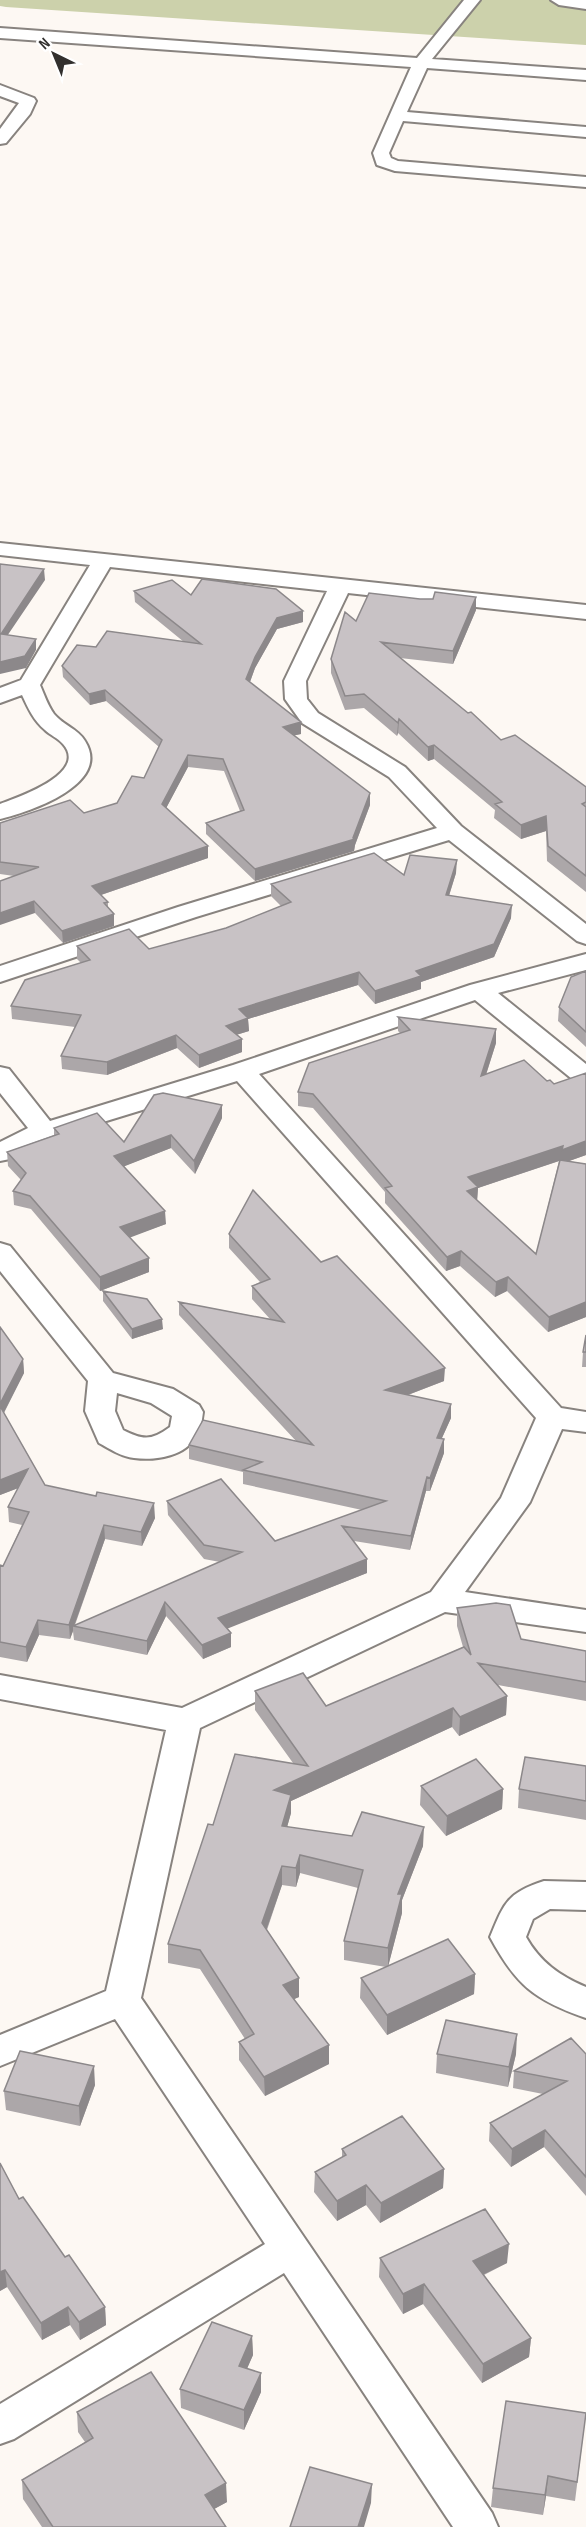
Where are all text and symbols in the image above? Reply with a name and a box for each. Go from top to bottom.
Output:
north arrow [24,24,84,84]
text: N [35,34,54,54]

